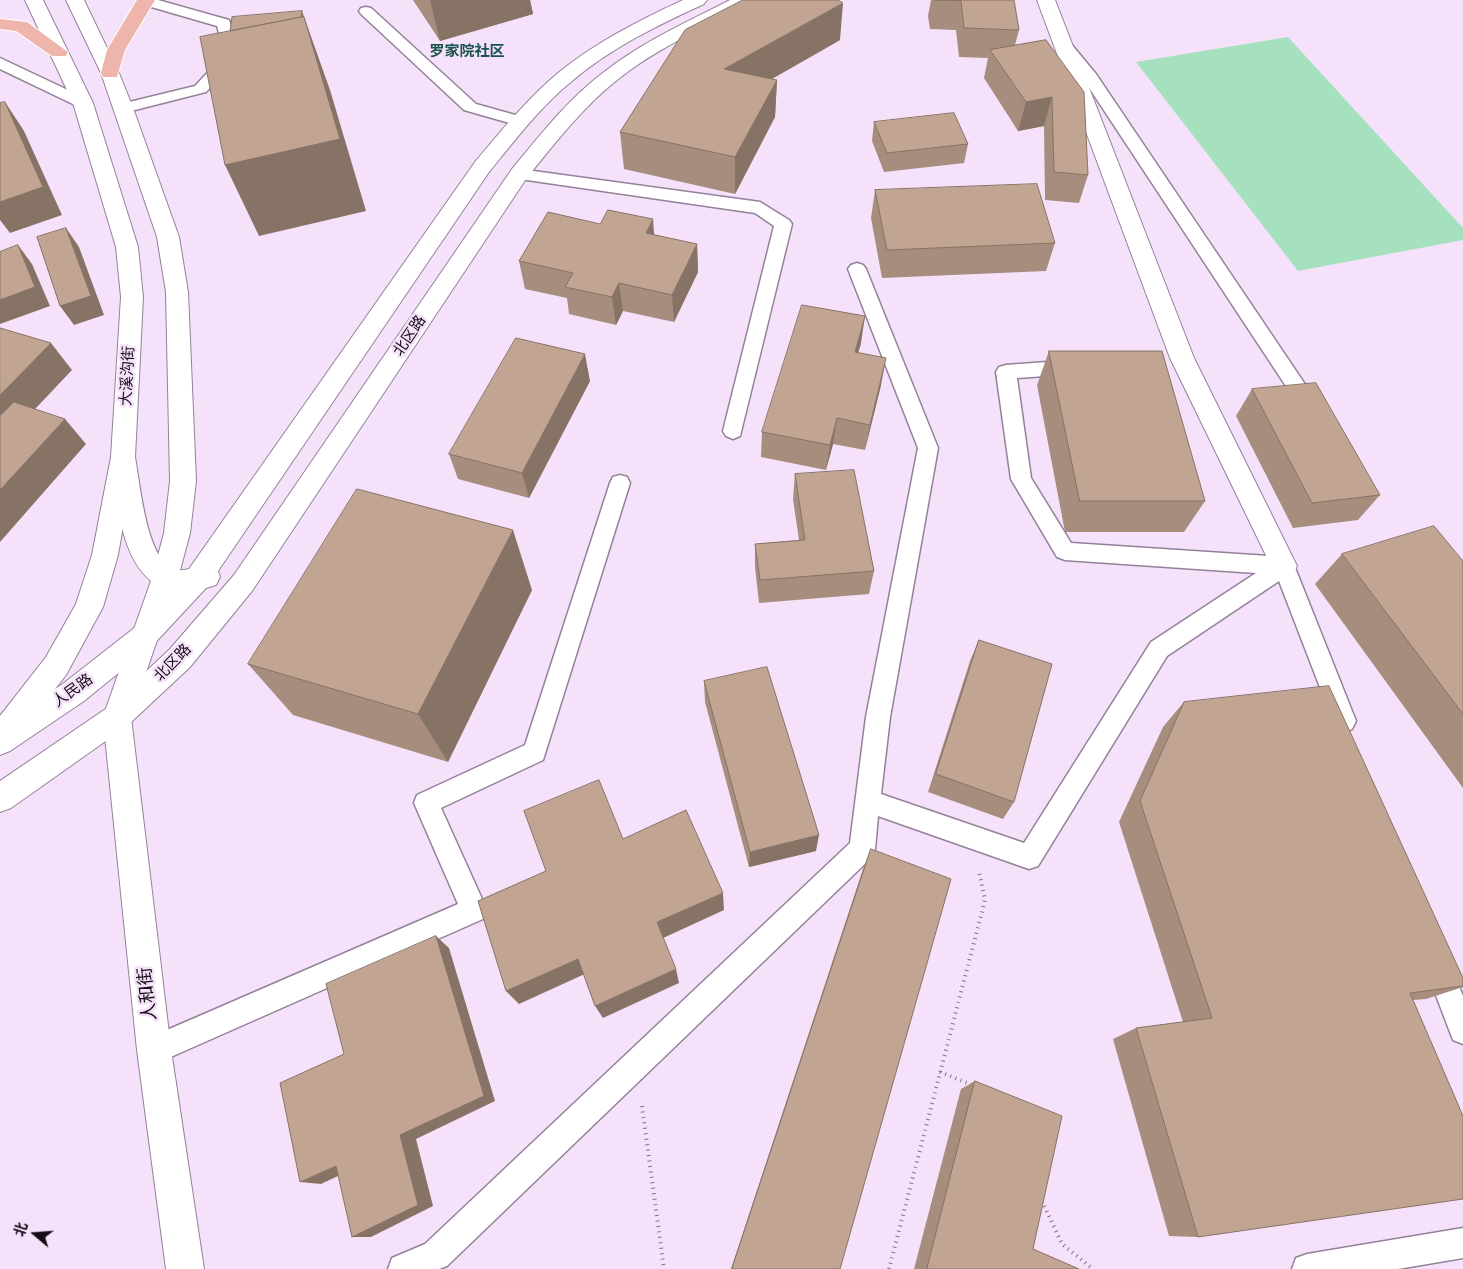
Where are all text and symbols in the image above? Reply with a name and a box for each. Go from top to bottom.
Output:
district label: 罗家院社区 [430,43,504,61]
street label: 北区路 [390,312,430,360]
street label: 大溪沟街 [117,346,139,406]
street label: 北区路 [151,641,195,685]
street label: 人民路 [50,670,96,712]
street label: 人和街 [134,966,162,1022]
north arrow [10,1209,60,1259]
text: 北 [10,1220,31,1239]

